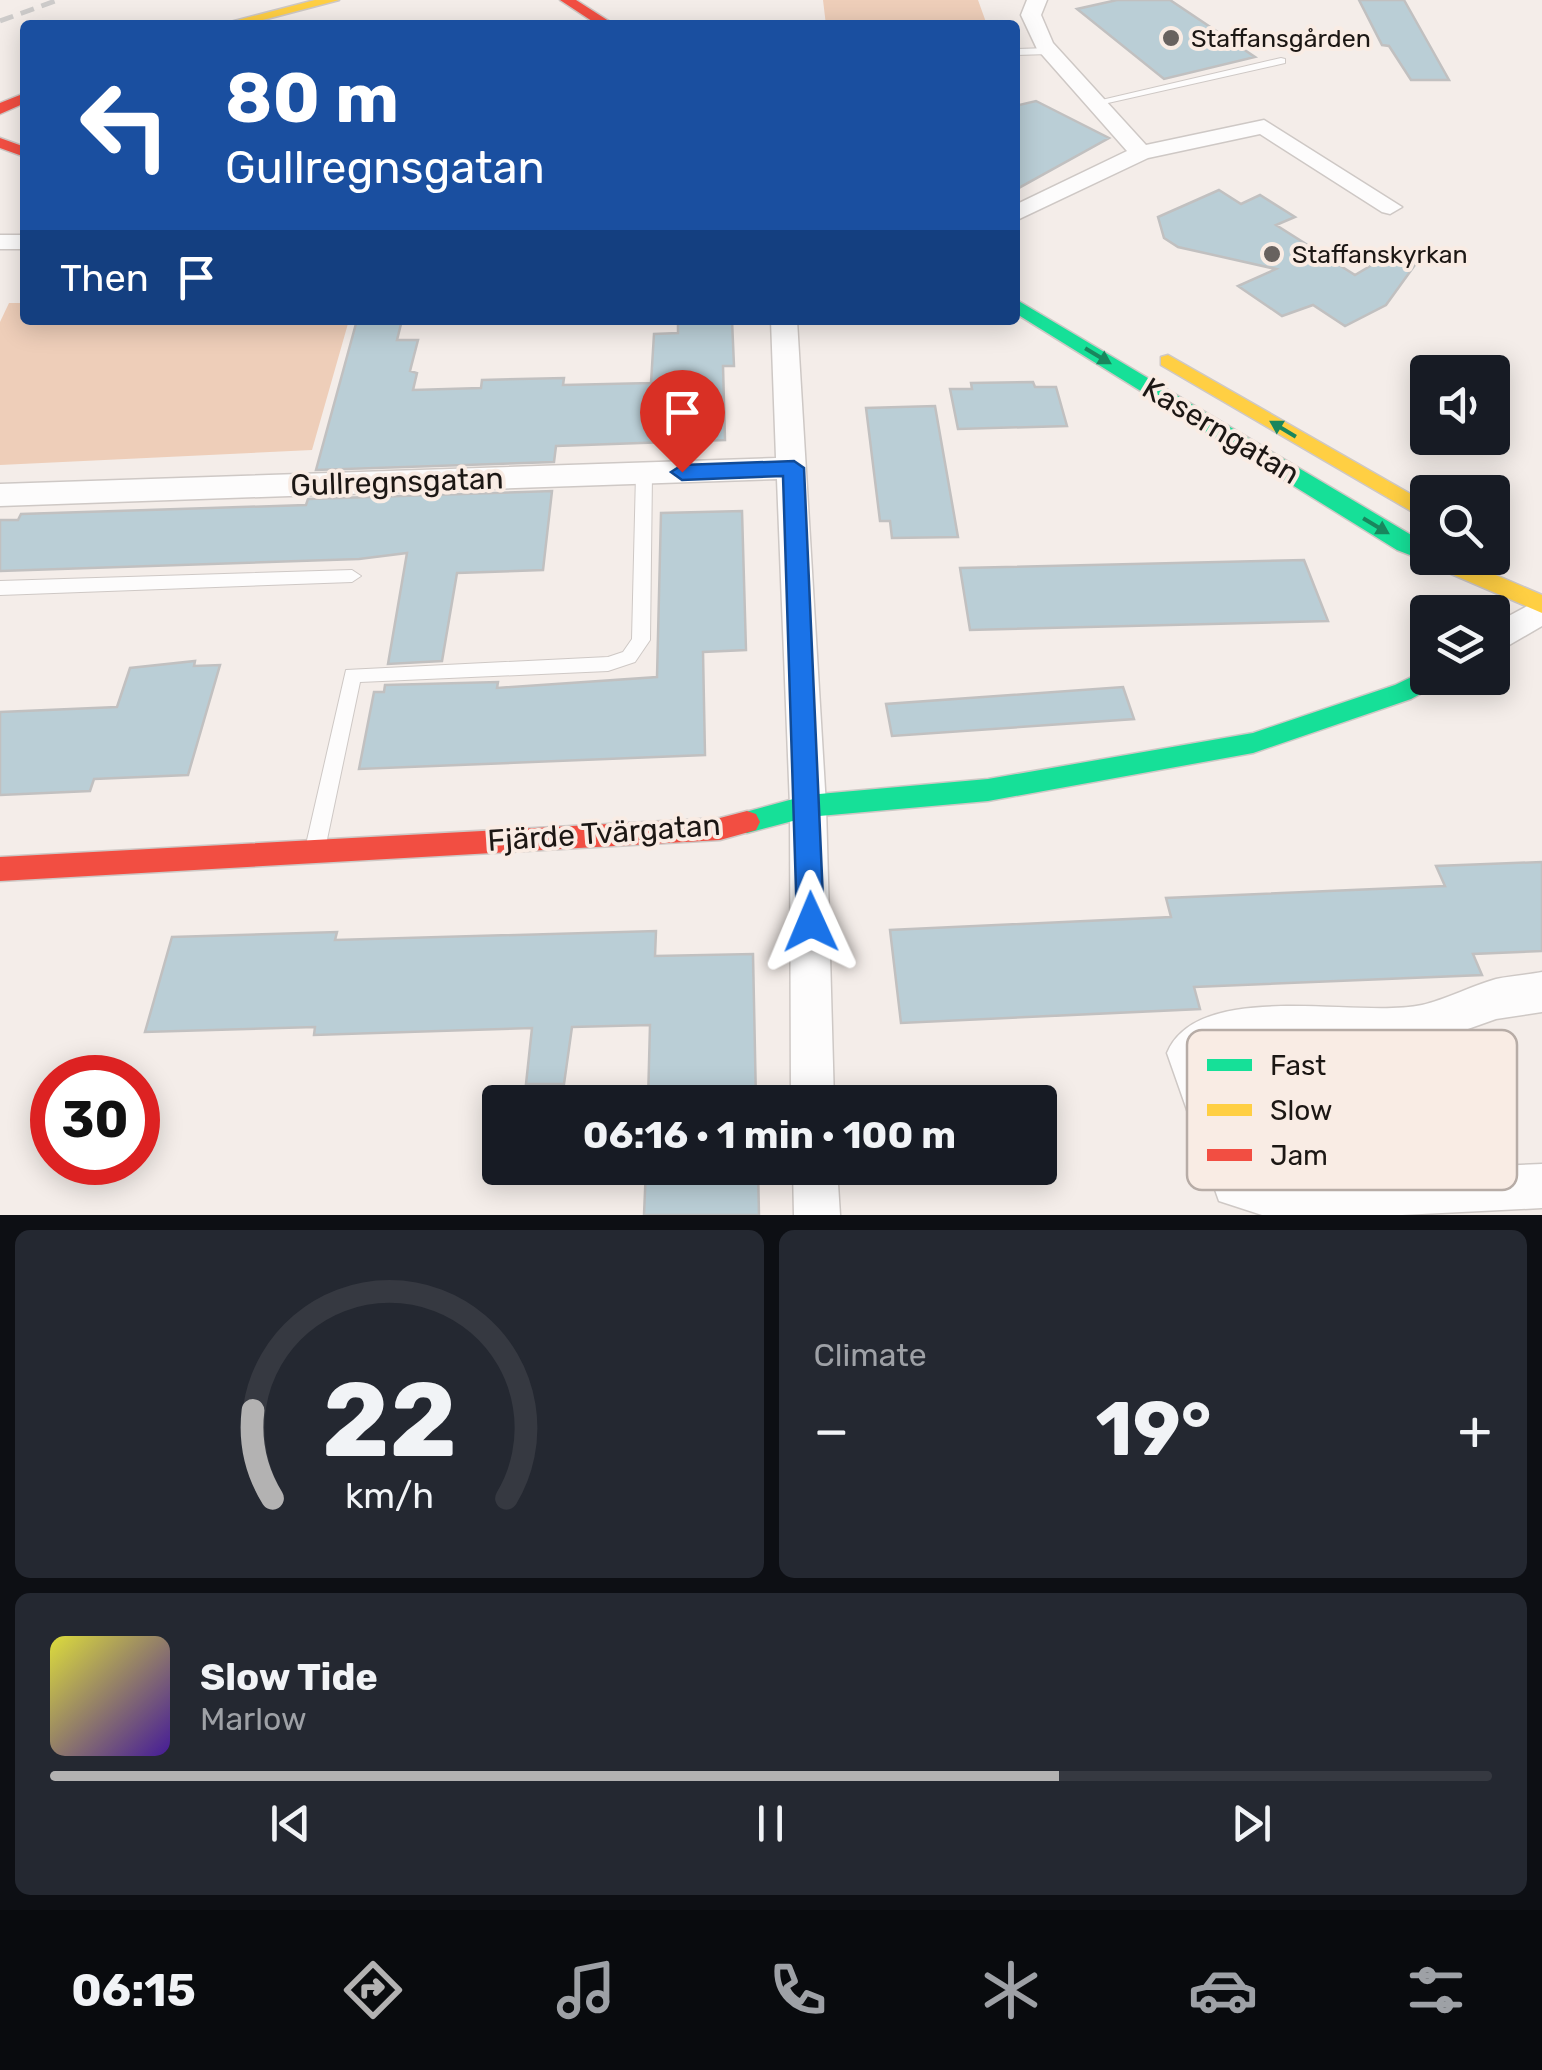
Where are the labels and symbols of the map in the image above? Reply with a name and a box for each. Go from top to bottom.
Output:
place label: Staffansgården [1191,24,1371,53]
marker: Staffansgården [1160,27,1182,49]
place label: Staffanskyrkan [1292,240,1468,269]
marker: Staffanskyrkan [1261,243,1283,265]
one-way arrow [1084,347,1112,364]
pin [640,370,725,473]
street label: Kaserngatan [1136,370,1306,492]
one-way arrow [1269,421,1297,438]
street label: Gullregnsgatan [290,460,504,504]
one-way arrow [1362,517,1390,534]
street label: Fjärde Tvärgatan [486,807,722,859]
position arrow [759,870,863,974]
legend [1187,1030,1517,1190]
text: Fast [1270,1049,1326,1082]
speed limit sign: 30 [30,1055,160,1185]
text: Slow [1270,1094,1332,1127]
text: Jam [1270,1139,1328,1172]

